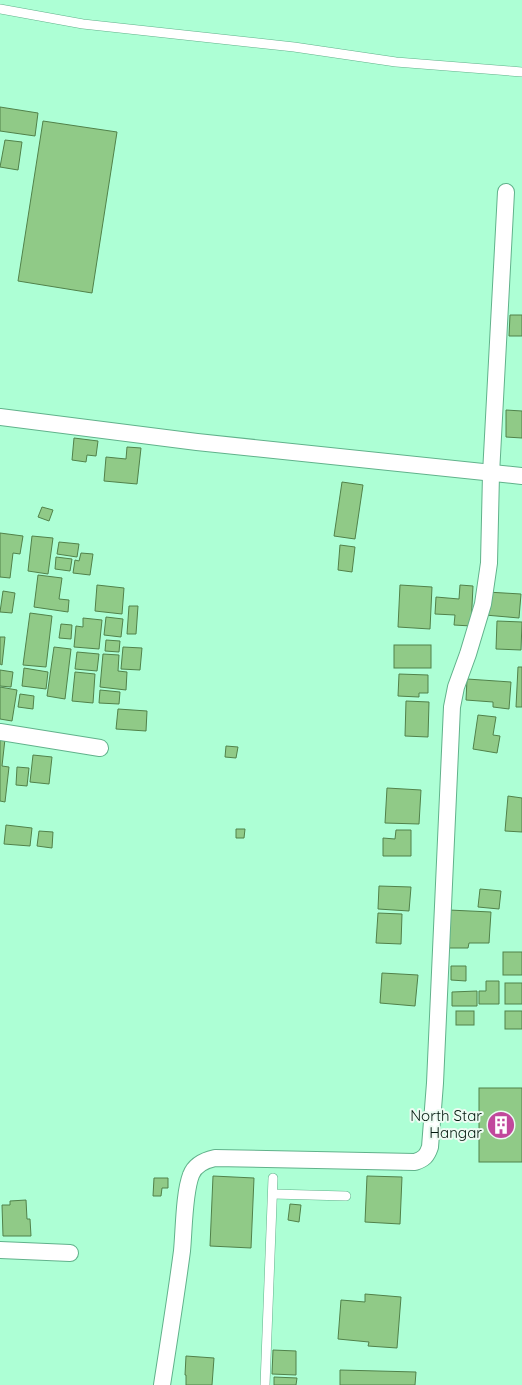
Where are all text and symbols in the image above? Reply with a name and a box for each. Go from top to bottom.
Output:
place label: North Star Hangar [410,1106,482,1142]
building icon: North Star Hangar [486,1110,516,1140]

